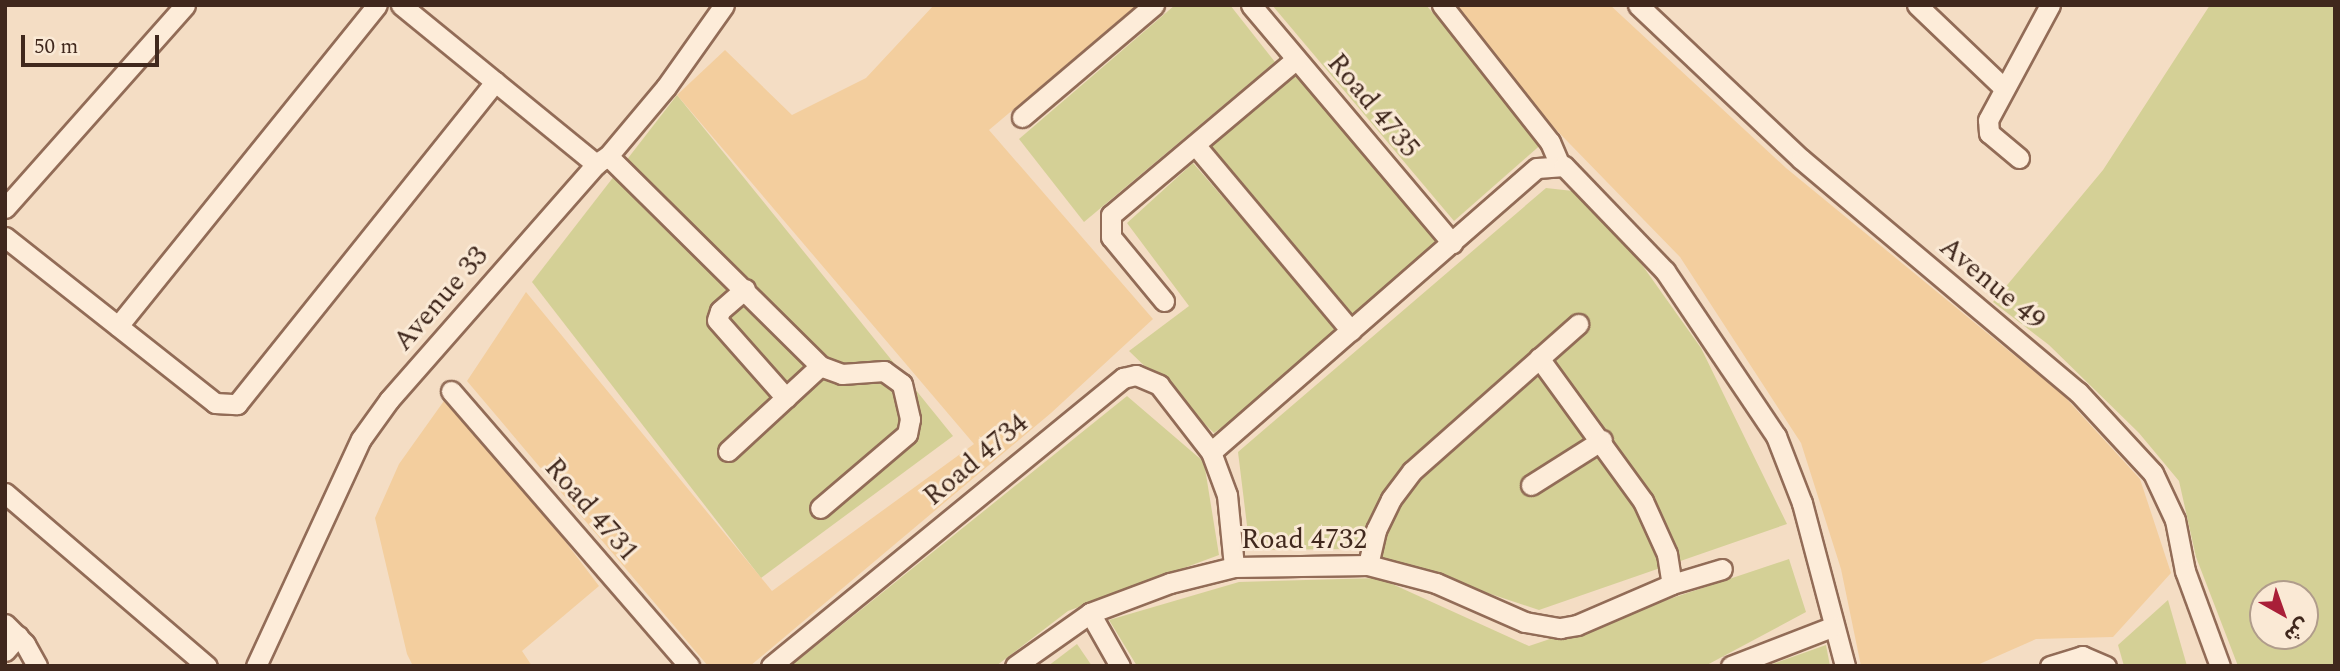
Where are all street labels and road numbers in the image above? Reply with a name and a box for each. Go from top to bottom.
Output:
street label: Road 4735 [1320,47,1426,165]
street label: Avenue 49 [1932,230,2052,338]
street label: Avenue 33 [387,240,495,358]
street label: Road 4734 [917,407,1035,513]
street label: Road 4731 [537,451,645,569]
street label: Road 4732 [1241,523,1367,557]

